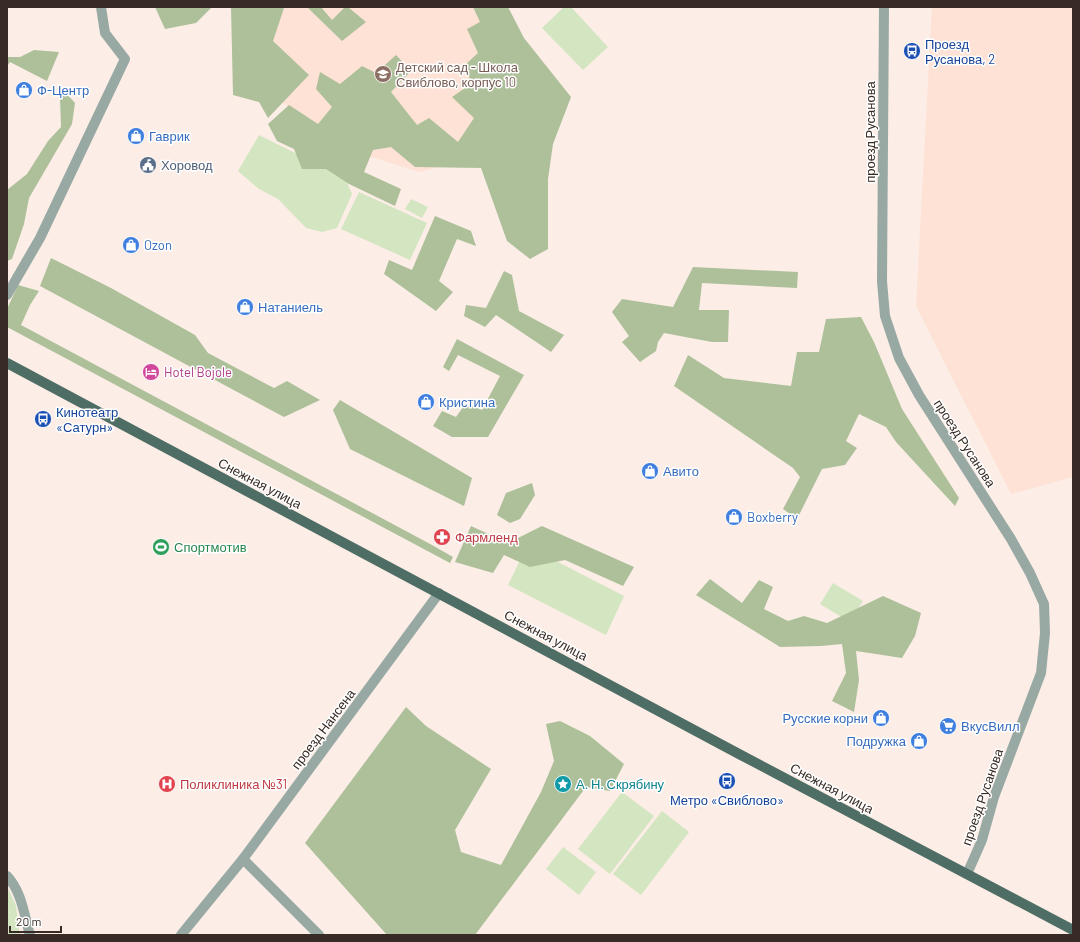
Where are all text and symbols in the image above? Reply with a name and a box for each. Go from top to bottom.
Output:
place label: Проезд Русанова, 2 [925,36,995,67]
bus stop icon: Проезд Русанова, 2 [902,41,922,61]
place label: Детский сад - Школа Свиблово, корпус 10 [396,59,519,90]
school or university icon: Детский сад - Школа Свиблово, корпус 10 [373,64,393,84]
shop icon: Ф-Центр [14,80,34,100]
street label: проезд Русанова [862,81,878,183]
place label: Ф-Центр [37,82,89,98]
shop icon: Гаврик [126,126,146,146]
place label: Гаврик [149,128,190,144]
public building icon: Хоровод [138,155,158,175]
place label: Хоровод [161,157,213,173]
shop icon: Ozon [121,235,141,255]
place label: Ozon [144,237,172,253]
shop icon: Натаниель [235,297,255,317]
place label: Натаниель [258,299,323,315]
hotel icon: Hotel Bojole [141,362,161,382]
place label: Hotel Bojole [164,364,232,380]
shop icon: Кристина [416,392,436,412]
place label: Кристина [439,394,496,410]
street label: проезд Русанова [931,396,1000,491]
place label: Кинотеатр «Сатурн» [56,404,118,435]
bus stop icon: Кинотеатр «Сатурн» [33,409,53,429]
street label: Снежная улица [216,454,305,512]
shop icon: Авито [640,461,660,481]
place label: Авито [663,463,699,479]
shop icon: Boxberry [724,507,744,527]
place label: Boxberry [747,509,798,525]
pharmacy icon: Фармленд [432,527,452,547]
place label: Фармленд [455,529,518,545]
sports icon: Спортмотив [151,537,171,557]
place label: Спортмотив [174,539,247,555]
street label: Снежная улица [502,606,591,664]
street label: проезд Нансена [288,685,359,772]
shop icon: Русские корни [871,708,891,728]
place label: Русские корни [782,710,868,726]
supermarket icon: ВкусВилл [938,716,958,736]
place label: ВкусВилл [961,718,1019,734]
shop icon: Подружка [909,731,929,751]
place label: Подружка [846,733,907,749]
street label: проезд Русанова [958,746,1006,848]
street label: Снежная улица [788,759,877,817]
bus stop icon: Метро «Свиблово» [717,771,737,791]
hospital icon: Поликлиника №31 [157,774,177,794]
place icon: А. Н. Скрябину [553,774,573,794]
place label: Поликлиника №31 [180,776,287,792]
place label: А. Н. Скрябину [576,776,665,792]
place label: Метро «Свиблово» [670,792,784,808]
scale bar [10,908,61,934]
text: 20 m [16,914,42,928]

